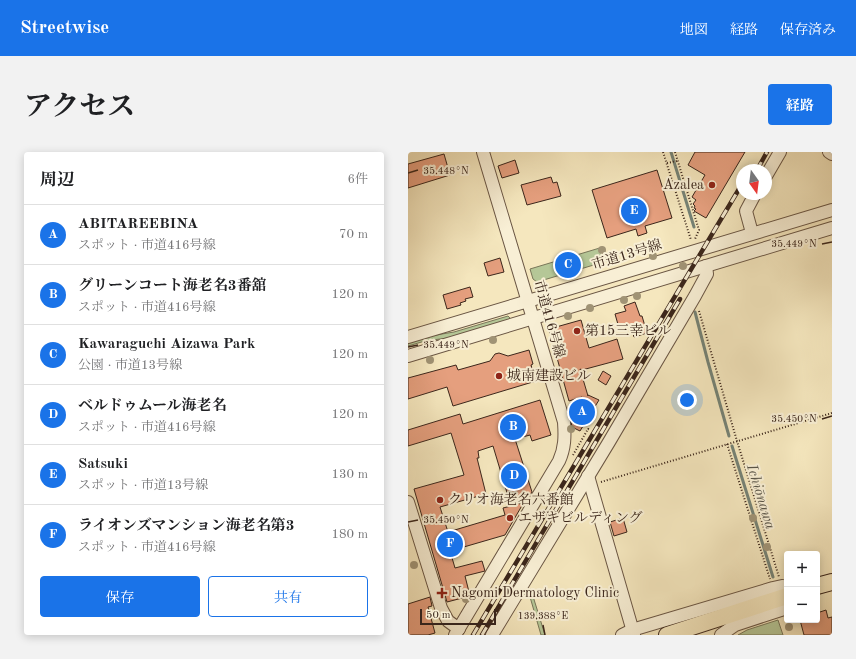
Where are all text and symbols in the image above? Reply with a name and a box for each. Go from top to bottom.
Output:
text: Streetwise [20,19,109,38]
text: 地図 [680,23,708,37]
text: 経路 [730,23,758,37]
text: 保存済み [780,23,836,37]
button: 経路 [768,84,832,125]
text: アクセス [24,94,135,122]
north arrow [736,164,772,200]
text: 35.448°N [423,166,469,176]
text: 周辺 [40,172,74,189]
text: 6件 [347,173,368,186]
place label: Azalea [663,178,704,192]
marker: Azalea [707,180,717,190]
pin: E [621,196,647,226]
text: ABITAREEBINA [78,217,198,232]
text: A [48,228,58,241]
text: 70 m [339,228,368,241]
street label: 市道13号線 [590,237,664,272]
text: スポット · 市道416号線 [78,239,216,252]
text: 35.449°N [771,239,817,249]
pin: C [555,250,581,280]
street label: 市道416号線 [531,278,568,360]
text: グリーンコート海老名3番舘 [78,279,266,294]
text: B [48,288,58,301]
text: 120 m [331,288,368,301]
text: スポット · 市道416号線 [78,301,216,314]
place label: 第15三幸ビル [585,323,671,338]
marker: 第15三幸ビル [572,326,582,336]
text: Kawaraguchi Aizawa Park [78,337,255,352]
text: 35.449°N [423,340,469,350]
text: C [49,348,57,361]
text: 120 m [331,348,368,361]
text: 公園 · 市道13号線 [78,359,182,372]
place label: 城南建設ビル [507,368,591,383]
marker: 城南建設ビル [494,371,504,381]
your location [677,390,697,410]
pin: A [569,397,595,427]
text: ベルドゥムール海老名 [78,399,227,414]
text: D [48,408,58,421]
text: 120 m [331,408,368,421]
pin: B [500,412,526,442]
text: 35.450°N [771,414,817,424]
text: スポット · 市道416号線 [78,421,216,434]
text: Satsuki [78,457,128,472]
pin: D [501,461,527,491]
water label: Ichiōnawa [743,462,777,531]
text: E [49,468,57,481]
text: 130 m [331,468,368,481]
text: スポット · 市道13号線 [78,479,208,492]
place label: クリオ海老名六番館 [448,492,574,507]
marker: クリオ海老名六番館 [435,495,445,505]
place label: エザキビルディング [518,510,643,525]
marker: エザキビルディング [505,513,515,523]
text: 35.450°N [423,515,469,525]
text: ライオンズマンション海老名第3 [78,519,294,534]
text: F [49,528,57,541]
text: 180 m [331,528,368,541]
pin: F [437,529,463,559]
text: スポット · 市道416号線 [78,541,216,554]
map controls [784,551,820,623]
button: + [784,551,820,587]
button: 保存 [40,576,200,617]
button: 共有 [208,576,368,617]
place label: Nagomi Dermatology Clinic [451,586,619,600]
marker: Nagomi Dermatology Clinic [436,587,448,599]
button: − [784,587,820,623]
scale bar [420,607,496,626]
text: 50 m [426,610,451,621]
text: 139.388°E [518,611,568,621]

